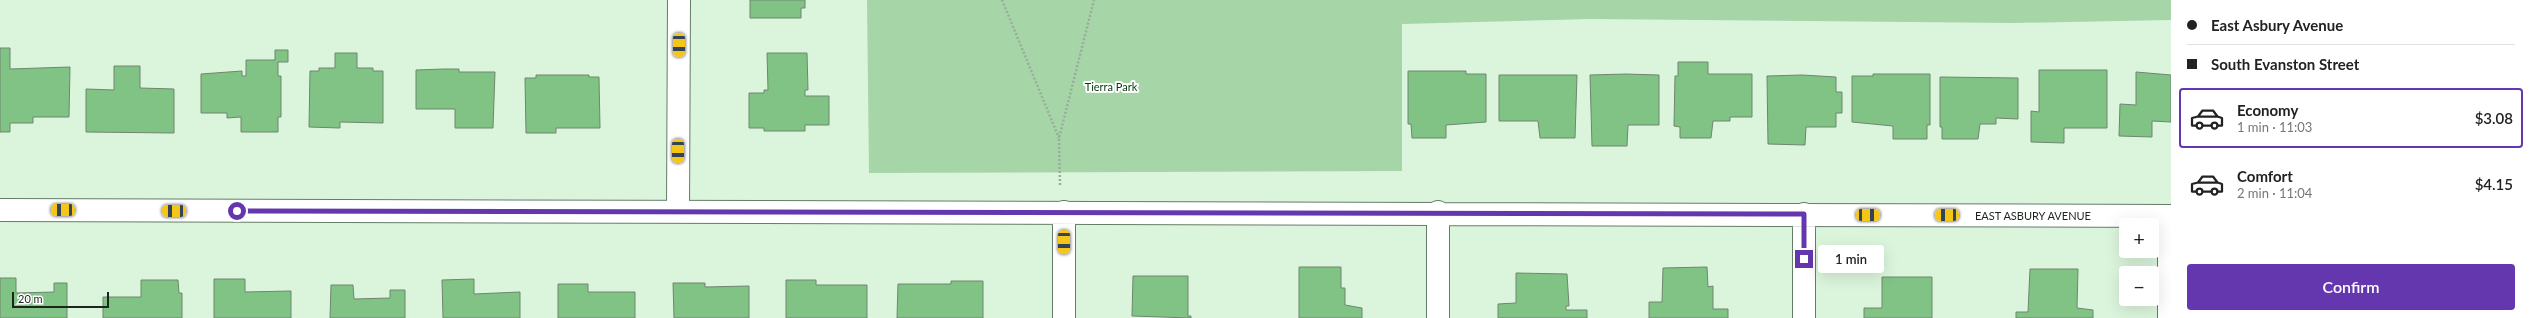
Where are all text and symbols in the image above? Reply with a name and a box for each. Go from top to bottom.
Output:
text: East Asbury Avenue [2211,16,2343,34]
car [673,33,685,57]
text: South Evanston Street [2211,55,2359,73]
park label: Tierra Park [1085,80,1138,93]
icon: car [2189,100,2225,136]
text: Economy [2237,101,2298,119]
text: $3.08 [2475,109,2513,127]
text: 1 min · 11:03 [2237,119,2312,135]
car [672,139,684,163]
icon: car [2189,166,2225,202]
text: Comfort [2237,167,2293,185]
text: $4.15 [2475,175,2513,193]
text: 2 min · 11:04 [2237,185,2312,201]
route start [228,202,246,220]
car [51,204,75,216]
car [162,205,186,217]
car [1856,209,1880,221]
car [1935,209,1959,221]
street label: EAST ASBURY AVENUE [1975,209,2091,222]
map controls [2119,218,2159,306]
button: + [2119,218,2159,258]
car [1058,230,1070,254]
callout: 1 min [1818,245,1884,273]
route end [1795,250,1813,268]
text: 1 min [1835,251,1867,267]
button: Confirm [2187,264,2515,310]
button: − [2119,266,2159,306]
scale bar [12,290,109,309]
text: 20 m [18,292,43,305]

